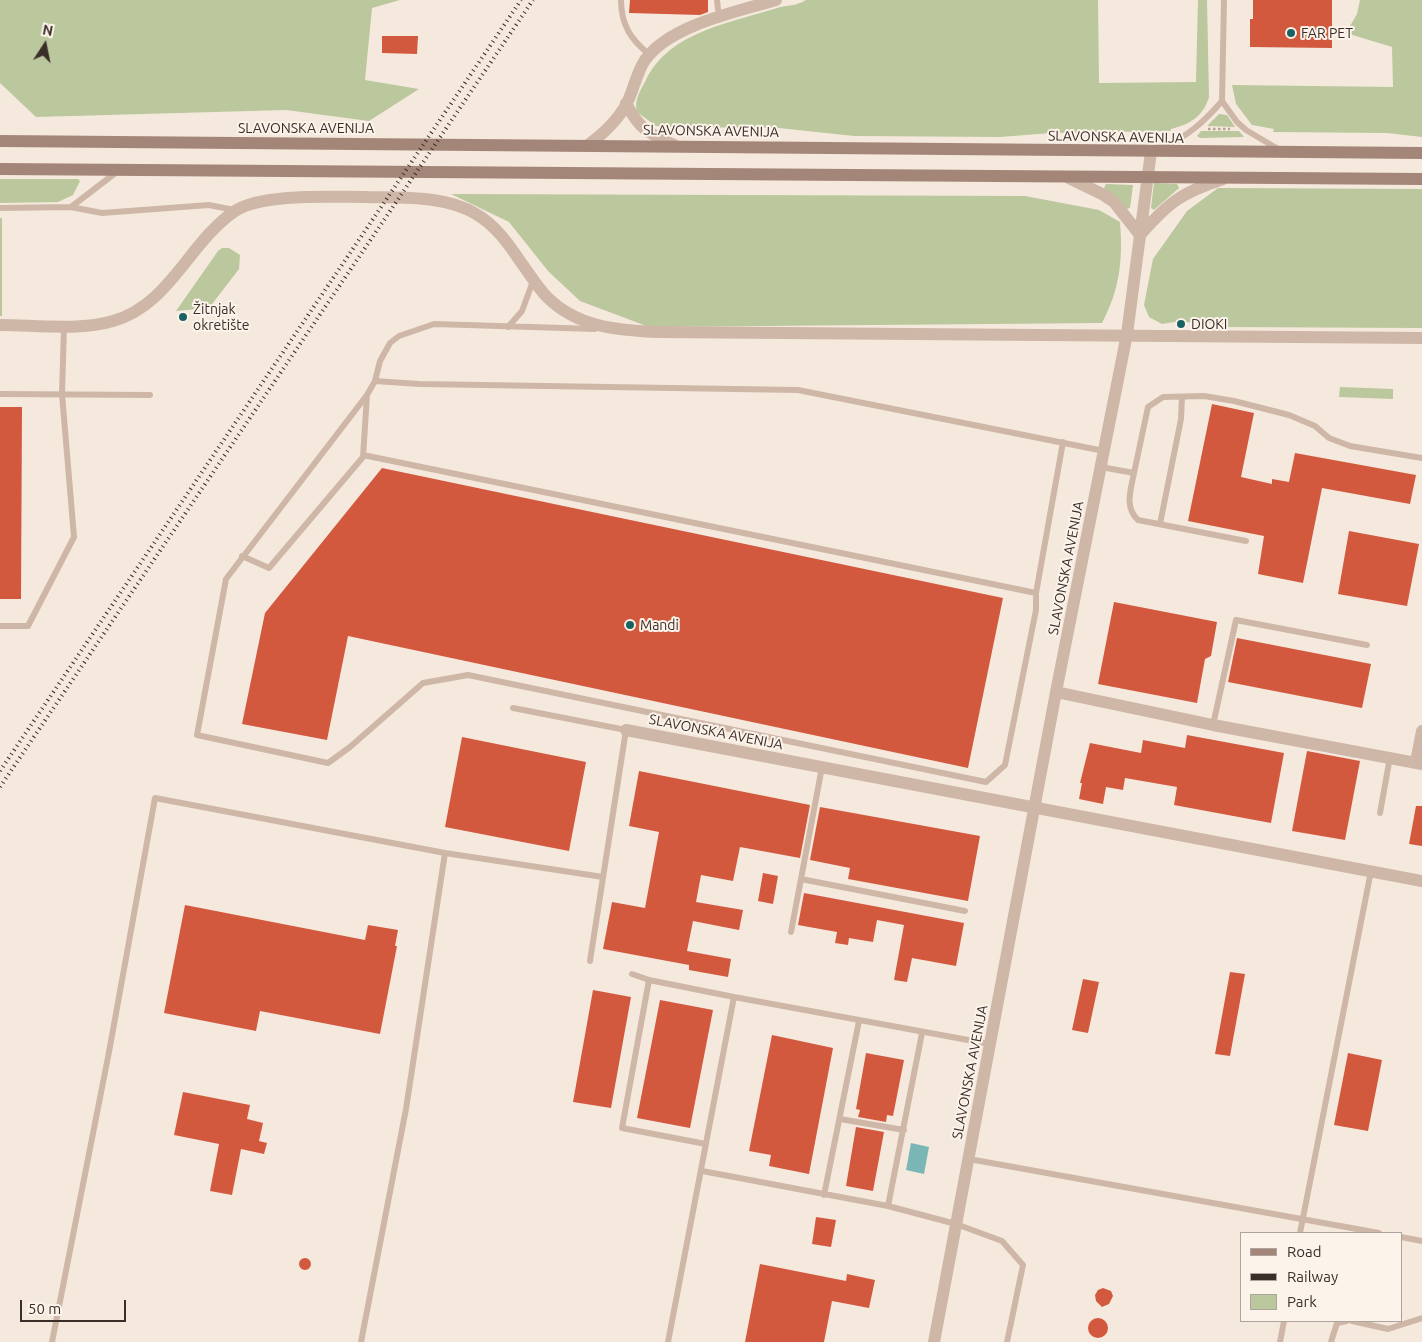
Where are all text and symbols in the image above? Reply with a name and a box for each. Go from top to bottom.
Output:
north arrow [20,20,70,70]
text: N [41,21,55,39]
place label: FAR PET [1301,25,1353,41]
marker: FAR PET [1285,27,1297,39]
street label: SLAVONSKA AVENIJA [238,120,374,136]
street label: SLAVONSKA AVENIJA [643,121,779,141]
street label: SLAVONSKA AVENIJA [1048,127,1184,147]
place label: Žitnjak okretište [193,301,249,334]
marker: Žitnjak okretište [177,311,189,323]
place label: DIOKI [1191,316,1227,332]
marker: DIOKI [1175,318,1187,330]
street label: SLAVONSKA AVENIJA [1045,500,1087,636]
place label: Mandi [640,617,679,633]
marker: Mandi [624,619,636,631]
street label: SLAVONSKA AVENIJA [648,711,784,753]
street label: SLAVONSKA AVENIJA [949,1004,991,1140]
legend [1240,1232,1402,1322]
text: Road [1287,1243,1322,1260]
text: Railway [1287,1268,1338,1285]
scale bar [22,1290,129,1322]
text: Park [1287,1293,1317,1310]
text: 50 m [28,1300,61,1317]

